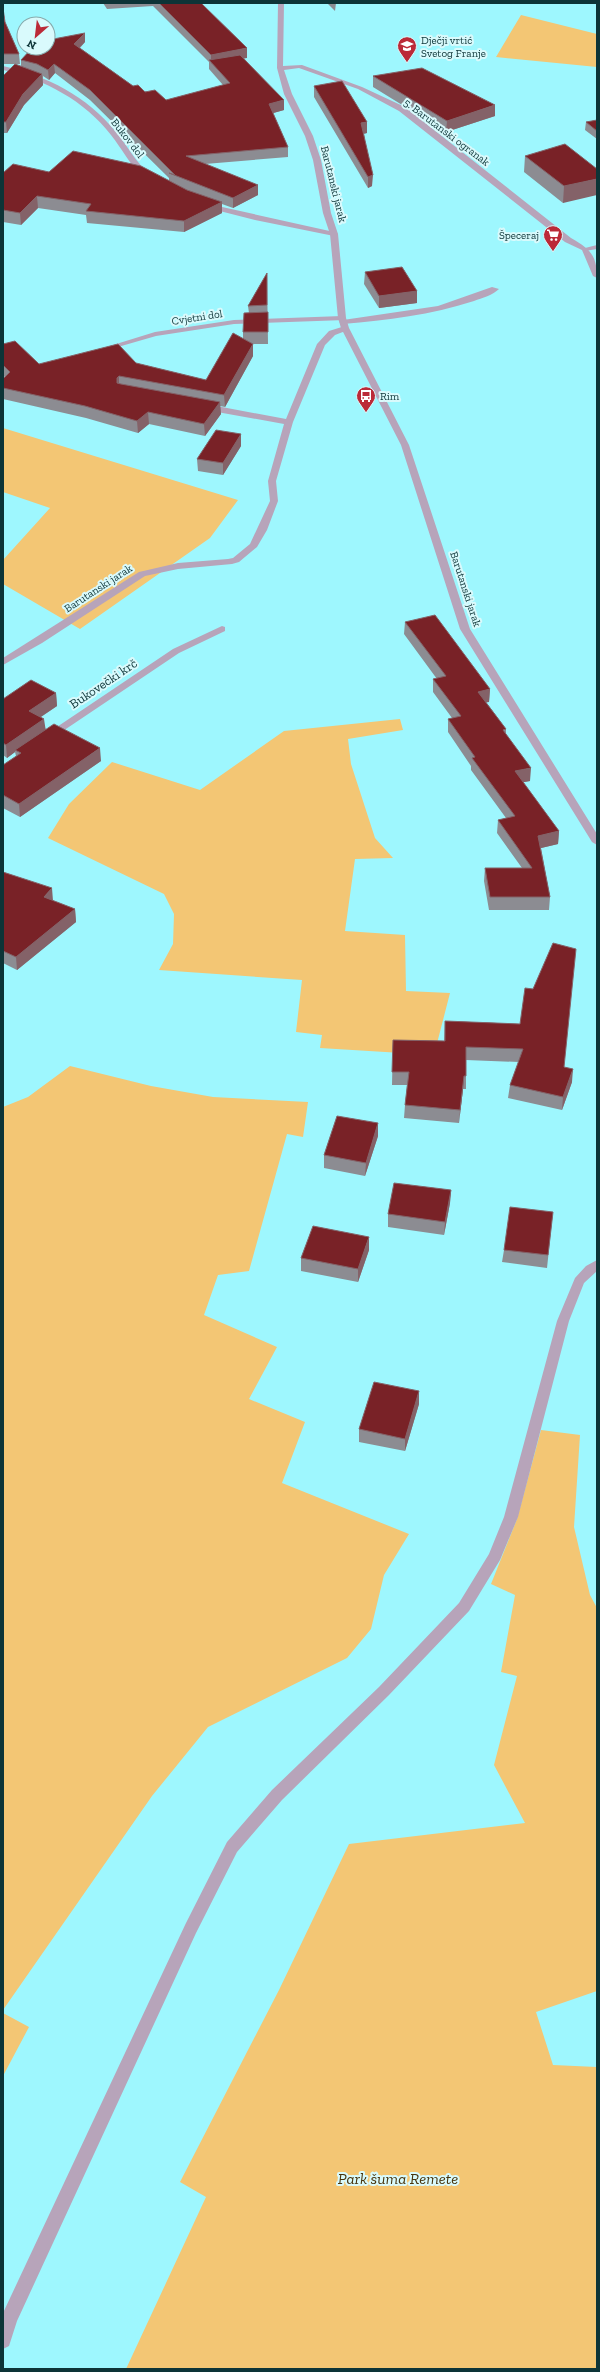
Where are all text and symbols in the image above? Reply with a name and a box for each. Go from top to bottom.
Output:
north arrow [16,16,56,56]
place label: Dječji vrtić Svetog Franje [421,34,486,60]
school or university icon: Dječji vrtić Svetog Franje [396,35,418,63]
text: N [24,36,38,52]
street label: 5. Barutanski ogranak [401,96,492,169]
street label: Bukov dol [108,116,147,161]
street label: Barutanski jarak [318,145,349,224]
supermarket icon: Špeceraj [542,224,564,252]
place label: Špeceraj [499,229,539,242]
street label: Cvjetni dol [171,307,223,328]
bus stop icon: Rim [355,385,377,413]
place label: Rim [380,390,400,403]
street label: Barutanski jarak [447,550,484,629]
street label: Barutanski jarak [62,561,135,615]
street label: Bukovečki krč [67,655,140,712]
park label: Park šuma Remete [338,2169,458,2188]

